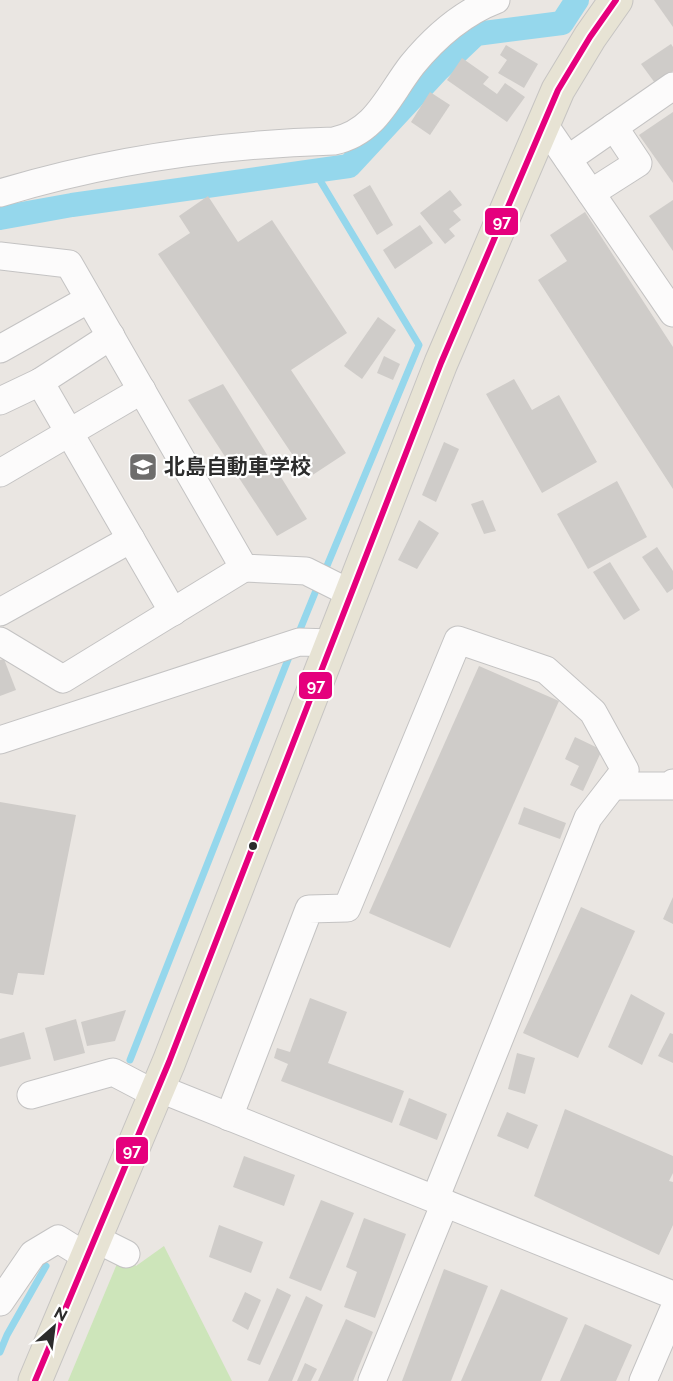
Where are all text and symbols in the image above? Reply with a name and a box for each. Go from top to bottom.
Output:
line badge: 97 [484,207,519,236]
text: 97 [493,212,511,231]
school or university icon: 北島自動車学校 [127,451,159,483]
place label: 北島自動車学校 [164,454,311,479]
line badge: 97 [298,671,333,700]
text: 97 [307,676,325,695]
unlabelled marker [247,840,259,852]
line badge: 97 [115,1136,149,1165]
text: 97 [123,1141,141,1160]
north arrow [24,1297,84,1357]
text: N [51,1303,71,1325]

